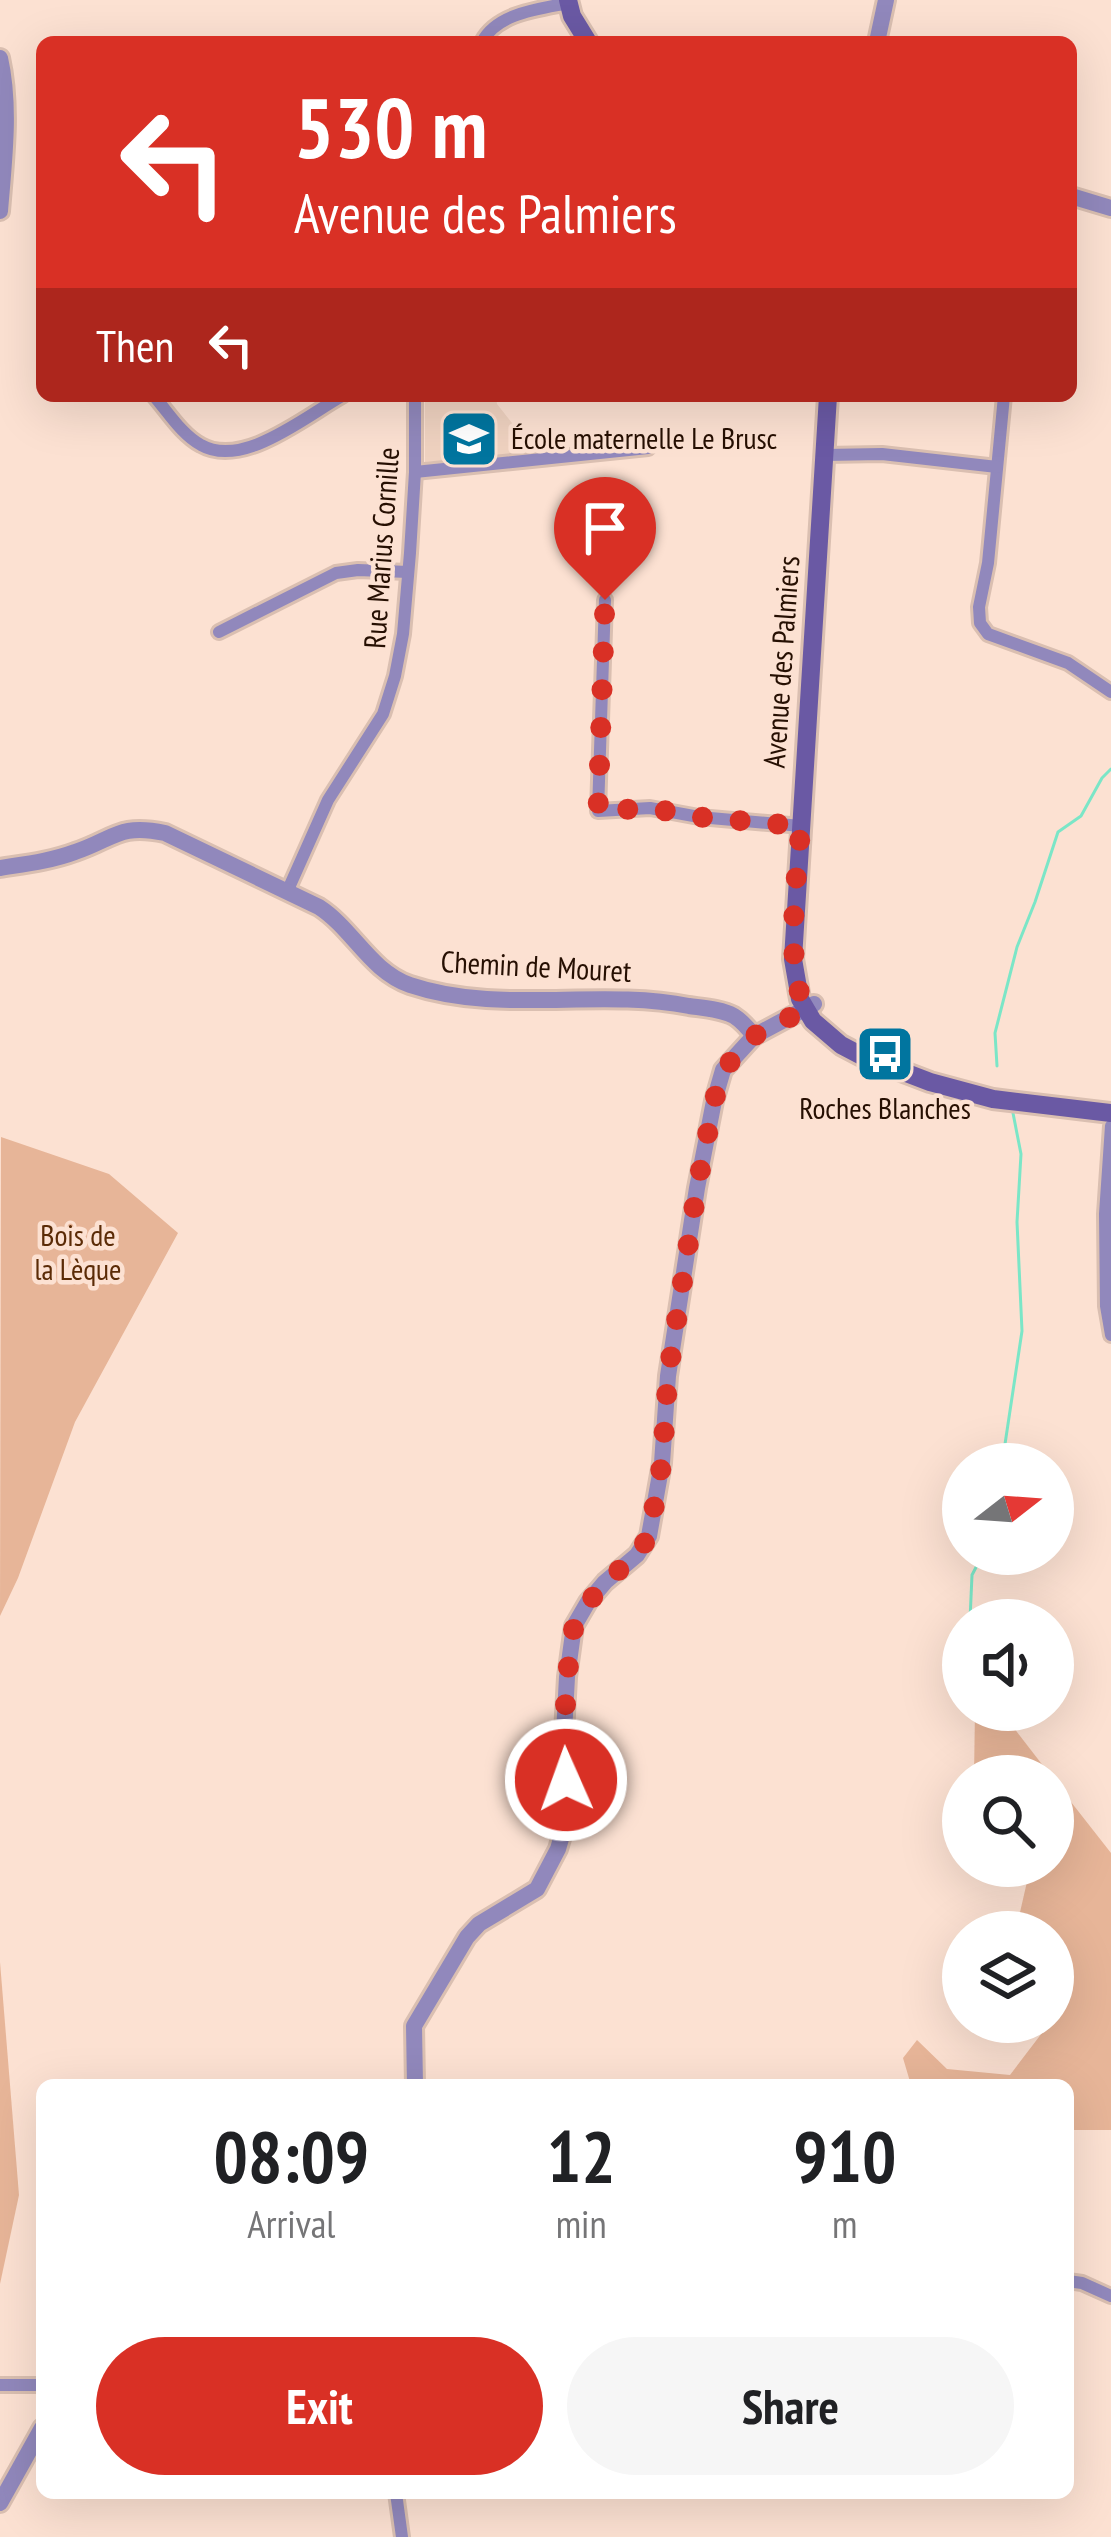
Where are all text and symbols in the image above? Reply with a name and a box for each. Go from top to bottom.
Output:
text: 530 m [294,72,487,181]
icon: left [96,84,252,240]
text: Avenue des Palmiers [294,178,677,248]
icon: left [198,312,264,378]
text: Then [96,316,174,374]
school or university icon: École maternelle Le Brusc [438,408,500,470]
place label: École maternelle Le Brusc [511,418,778,457]
street label: Rue Marius Cornille [354,446,407,650]
pin [554,477,656,600]
icon: arrive [572,495,638,561]
street label: Avenue des Palmiers [754,554,807,769]
street label: Chemin de Mouret [440,941,633,990]
bus stop icon: Roches Blanches [854,1023,916,1085]
place label: Roches Blanches [799,1088,971,1127]
park label: Bois de la Lèque [35,1215,122,1288]
north arrow [942,1443,1074,1575]
map controls [942,1443,1074,2043]
button: sound [942,1599,1074,1731]
position arrow [503,1717,629,1843]
button: search [942,1755,1074,1887]
button: layers [942,1911,1074,2043]
text: 08:09 [214,2109,369,2202]
text: 12 [547,2109,616,2202]
text: 910 [793,2109,896,2202]
text: Arrival [247,2198,335,2249]
text: min [556,2198,607,2249]
text: m [832,2198,858,2249]
button: Exit [96,2337,543,2475]
button: Share [567,2337,1014,2475]

